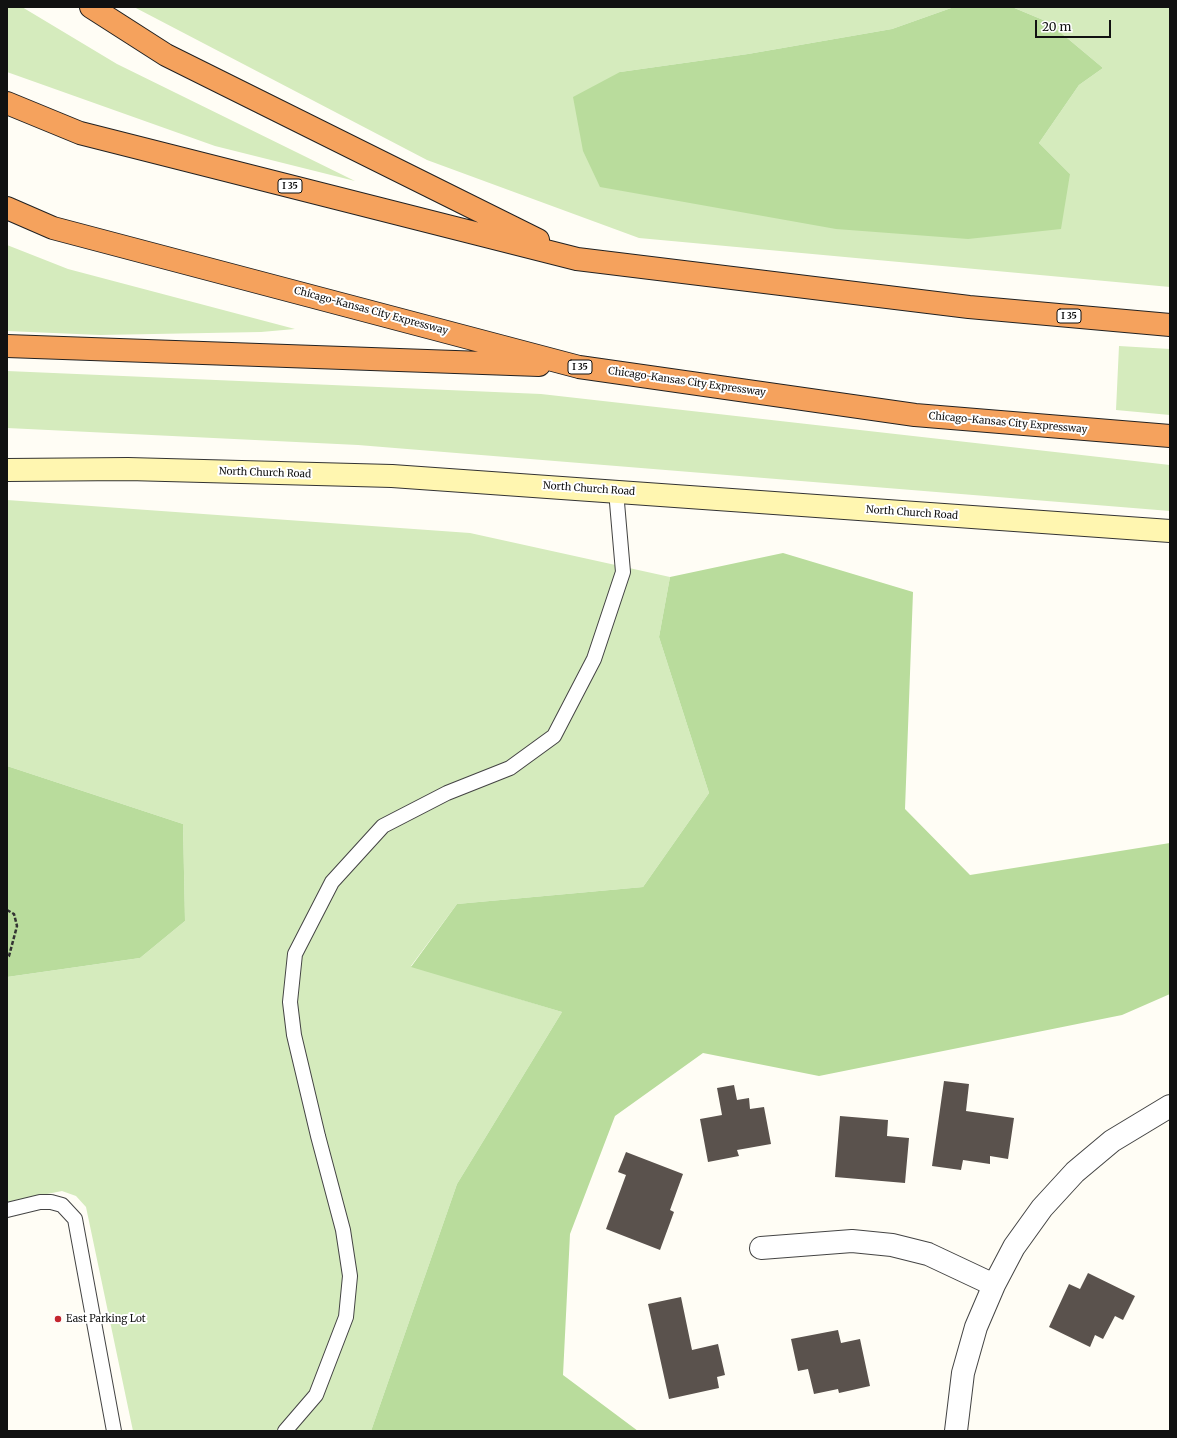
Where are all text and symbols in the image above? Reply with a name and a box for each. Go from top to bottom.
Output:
scale bar [1037,12,1113,38]
text: 20 m [1042,19,1071,34]
road number: I 35 [278,179,302,193]
street label: Chicago-Kansas City Expressway [293,285,449,337]
road number: I 35 [1057,309,1081,323]
road number: I 35 [568,360,592,374]
street label: Chicago-Kansas City Expressway [607,365,767,399]
street label: Chicago-Kansas City Expressway [928,410,1088,436]
street label: North Church Road [219,465,311,481]
street label: North Church Road [543,480,635,498]
street label: North Church Road [866,504,958,522]
place label: East Parking Lot [66,1313,146,1325]
marker: East Parking Lot [53,1314,63,1324]

